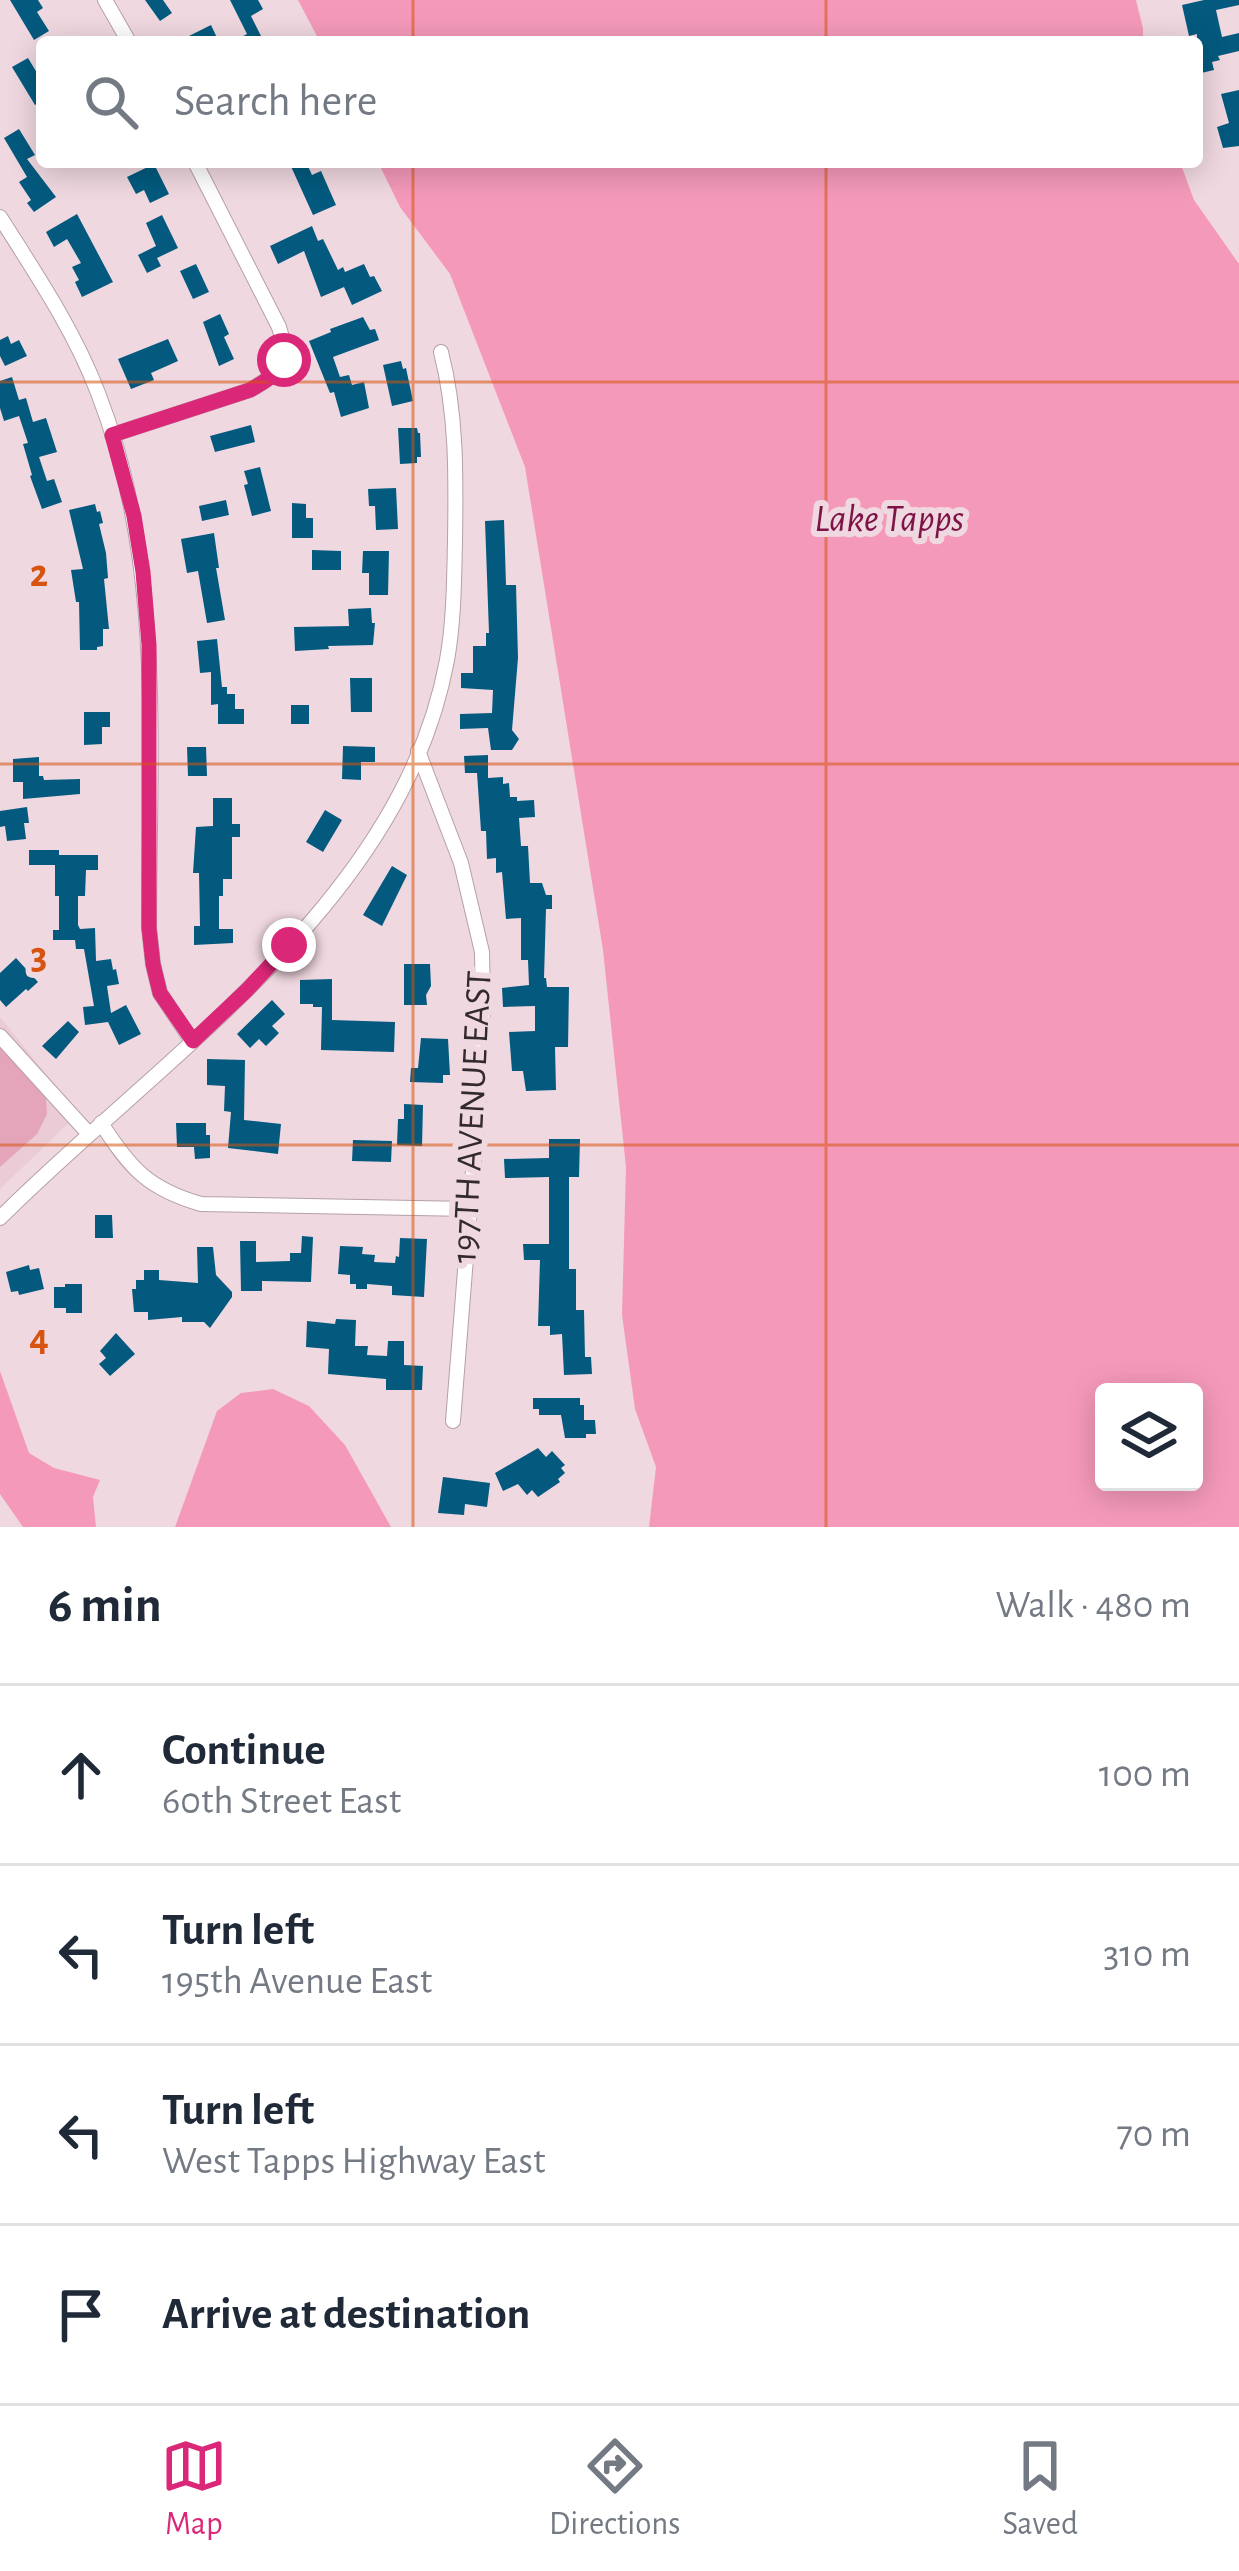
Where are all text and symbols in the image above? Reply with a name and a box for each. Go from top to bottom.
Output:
search box [36,36,1203,168]
icon: search [78,69,144,135]
text: Search here [174,79,377,124]
route start [257,333,311,387]
water label: Lake Tapps [814,500,964,539]
text: 2 [30,555,48,594]
route end [262,918,316,972]
text: 3 [31,937,47,976]
street label: 197TH AVENUE EAST [446,970,498,1264]
text: 4 [29,1319,49,1358]
map controls [1095,1383,1203,1491]
button: layers [1095,1383,1203,1491]
text: 6 min [48,1580,162,1631]
text: Walk · 480 m [996,1586,1191,1625]
text: Continue [162,1728,326,1773]
icon: ahead [48,1742,114,1808]
text: 100 m [1099,1755,1191,1794]
text: 60th Street East [162,1782,401,1821]
text: Turn left [162,1908,314,1953]
icon: left [48,1922,114,1988]
text: 310 m [1103,1935,1191,1974]
text: 195th Avenue East [162,1962,432,2001]
text: Turn left [162,2088,314,2133]
icon: left [48,2102,114,2168]
text: 70 m [1117,2115,1191,2154]
text: West Tapps Highway East [162,2142,545,2181]
icon: arrive [48,2282,114,2348]
text: Arrive at destination [162,2292,530,2337]
tab: Map [161,2433,227,2545]
tab: Directions [549,2433,680,2545]
tab: Saved [1002,2433,1078,2545]

